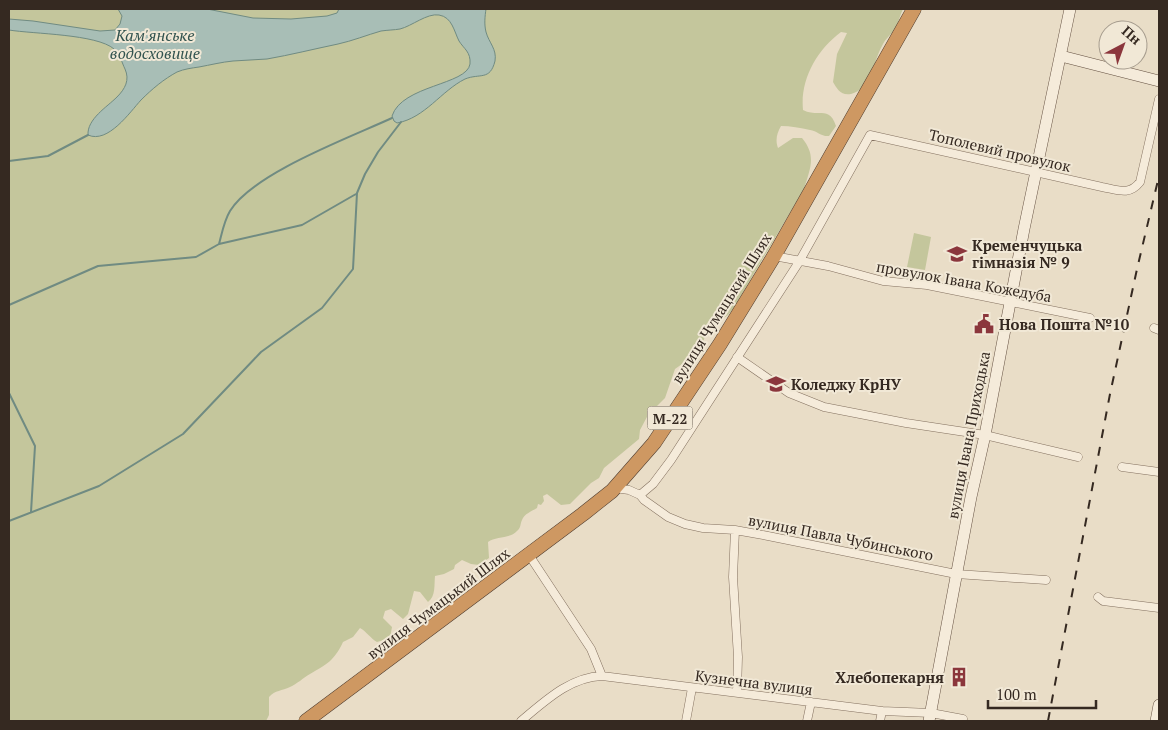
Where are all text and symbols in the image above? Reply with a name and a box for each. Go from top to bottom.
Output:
north arrow [1098,20,1148,70]
text: Пн [1118,21,1146,49]
water label: Кам'янське водосховище [110,24,200,64]
street label: Тополевий провулок [927,124,1074,176]
street label: вулиця Чумацький Шлях [666,229,776,387]
place label: Кременчуцька гімназія № 9 [972,235,1083,272]
school or university icon: Кременчуцька гімназія № 9 [946,243,968,265]
street label: провулок Івана Кожедуба [875,256,1054,306]
public building icon: Нова Пошта №10 [973,313,995,335]
place label: Нова Пошта №10 [999,314,1130,334]
street label: вулиця Івана Приходька [942,349,994,521]
school or university icon: Коледжу КрНУ [765,373,787,395]
place label: Коледжу КрНУ [791,374,902,394]
road number: М-22 [648,406,692,429]
street label: вулиця Павла Чубинського [747,509,935,565]
street label: вулиця Чумацький Шлях [363,543,514,663]
street label: Кузнечна вулиця [694,665,814,699]
building icon: Хлебопекарня [948,666,970,688]
place label: Хлебопекарня [835,667,944,687]
scale bar [988,678,1096,710]
text: 100 m [996,684,1037,704]

